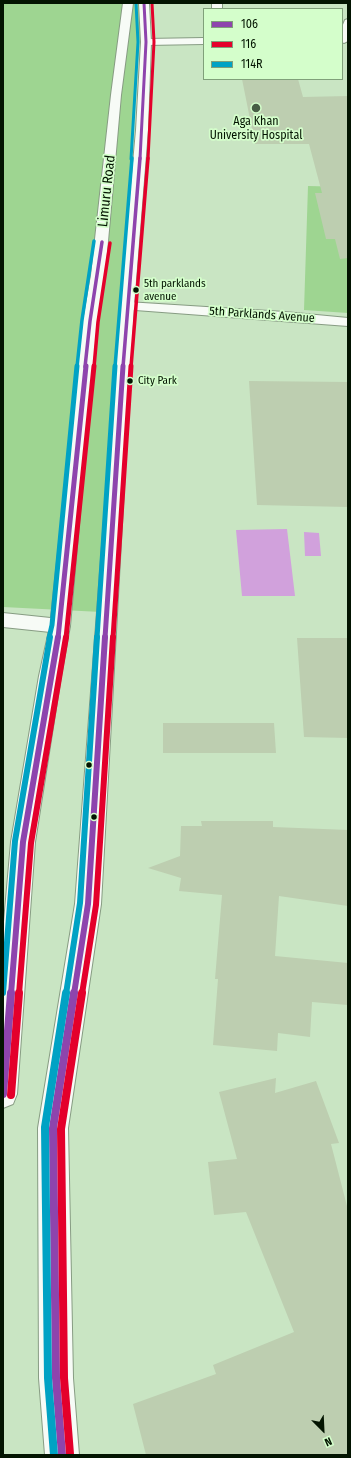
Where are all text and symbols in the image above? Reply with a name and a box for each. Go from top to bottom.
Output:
legend [203,8,343,80]
text: 106 [241,17,258,31]
text: 116 [241,37,256,51]
text: 114R [241,57,263,71]
marker: Aga Khan University Hospital [250,102,262,114]
place label: Aga Khan University Hospital [210,115,302,143]
street label: Limuru Road [95,154,119,228]
place label: 5th parklands avenue [144,277,206,303]
marker: 5th parklands avenue [131,285,141,295]
street label: 5th Parklands Avenue [209,304,315,326]
place label: City Park [138,374,177,388]
marker: City Park [125,376,135,386]
unlabelled marker [84,760,94,770]
unlabelled marker [89,812,99,822]
north arrow [303,1410,343,1450]
text: N [322,1434,334,1449]

